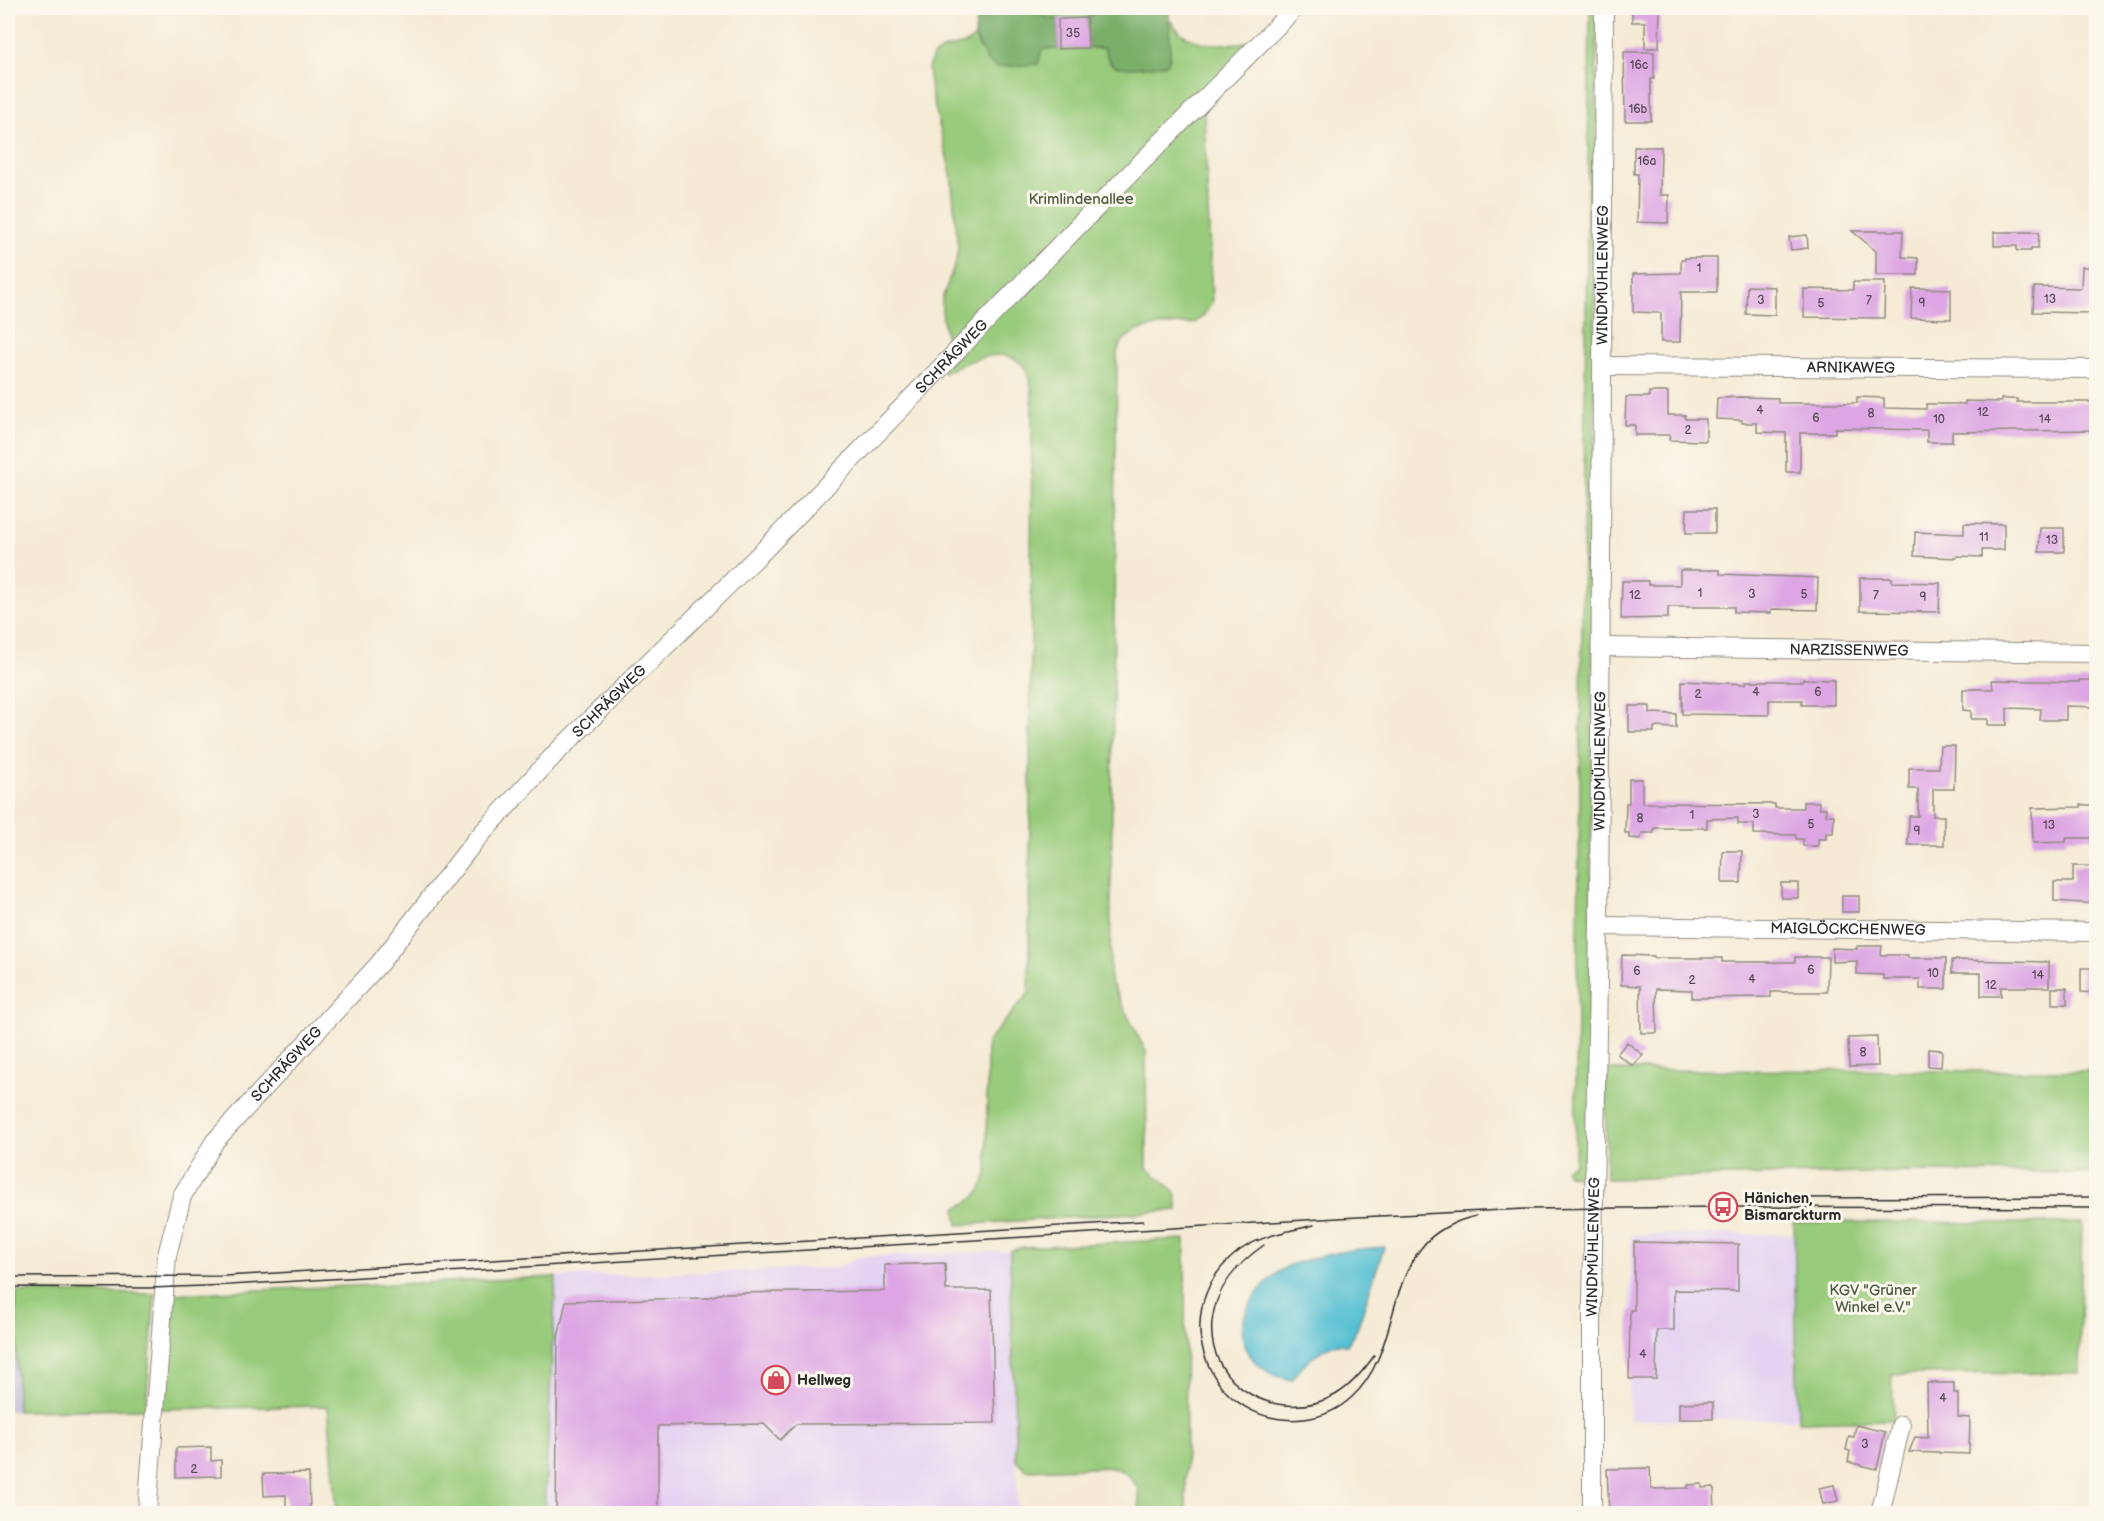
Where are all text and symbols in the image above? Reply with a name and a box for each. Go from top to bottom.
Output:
house number: 35 [1066,26,1080,41]
house number: 16c [1630,58,1648,73]
house number: 16b [1629,102,1648,117]
house number: 16a [1638,154,1657,169]
park label: Krimlindenallee [1028,190,1134,209]
street label: WINDMÜHLENWEG [1593,205,1613,345]
house number: 1 [1697,261,1701,276]
house number: 13 [2044,292,2056,307]
house number: 3 [1757,293,1765,308]
house number: 7 [1866,293,1872,308]
house number: 5 [1818,296,1825,311]
house number: 9 [1919,296,1926,311]
street label: SCHRÄGWEG [912,316,992,398]
street label: ARNIKAWEG [1807,358,1895,378]
house number: 4 [1756,403,1764,418]
house number: 12 [1977,405,1989,420]
house number: 8 [1868,406,1875,421]
house number: 6 [1812,411,1820,426]
house number: 10 [1933,412,1945,427]
house number: 14 [2039,412,2052,427]
house number: 2 [1684,423,1692,438]
house number: 11 [1979,530,1989,545]
house number: 13 [2046,533,2058,548]
house number: 1 [1698,586,1702,601]
house number: 3 [1748,587,1756,602]
house number: 5 [1801,587,1808,602]
house number: 12 [1629,588,1641,603]
house number: 7 [1873,588,1879,603]
house number: 9 [1920,590,1927,605]
street label: NARZISSENWEG [1789,640,1909,661]
street label: SCHRÄGWEG [569,661,650,742]
house number: 4 [1752,685,1760,700]
house number: 6 [1814,685,1822,700]
house number: 2 [1694,687,1702,702]
street label: WINDMÜHLENWEG [1591,691,1610,831]
house number: 3 [1752,807,1760,822]
house number: 1 [1690,808,1694,823]
house number: 8 [1637,811,1644,826]
house number: 5 [1808,817,1815,832]
house number: 13 [2043,818,2055,833]
house number: 9 [1914,824,1921,839]
street label: MAIGLÖCKCHENWEG [1770,919,1926,940]
house number: 6 [1807,963,1815,978]
house number: 6 [1633,964,1641,979]
house number: 10 [1927,966,1939,981]
house number: 14 [2032,968,2045,983]
house number: 4 [1748,972,1756,987]
house number: 2 [1688,973,1696,988]
house number: 12 [1985,978,1997,993]
street label: SCHRÄGWEG [247,1023,326,1106]
house number: 8 [1860,1045,1867,1060]
street label: WINDMÜHLENWEG [1583,1177,1604,1317]
place label: Hänichen, Bismarckturm [1744,1189,1841,1225]
bus stop icon: Hänichen, Bismarckturm [1707,1191,1739,1223]
park label: KGV "Grüner Winkel e.V." [1829,1281,1917,1317]
house number: 4 [1639,1347,1647,1362]
shop icon: Hellweg [760,1364,792,1396]
place label: Hellweg [797,1371,851,1390]
house number: 4 [1939,1391,1947,1406]
house number: 3 [1861,1437,1869,1452]
house number: 2 [190,1462,198,1477]

